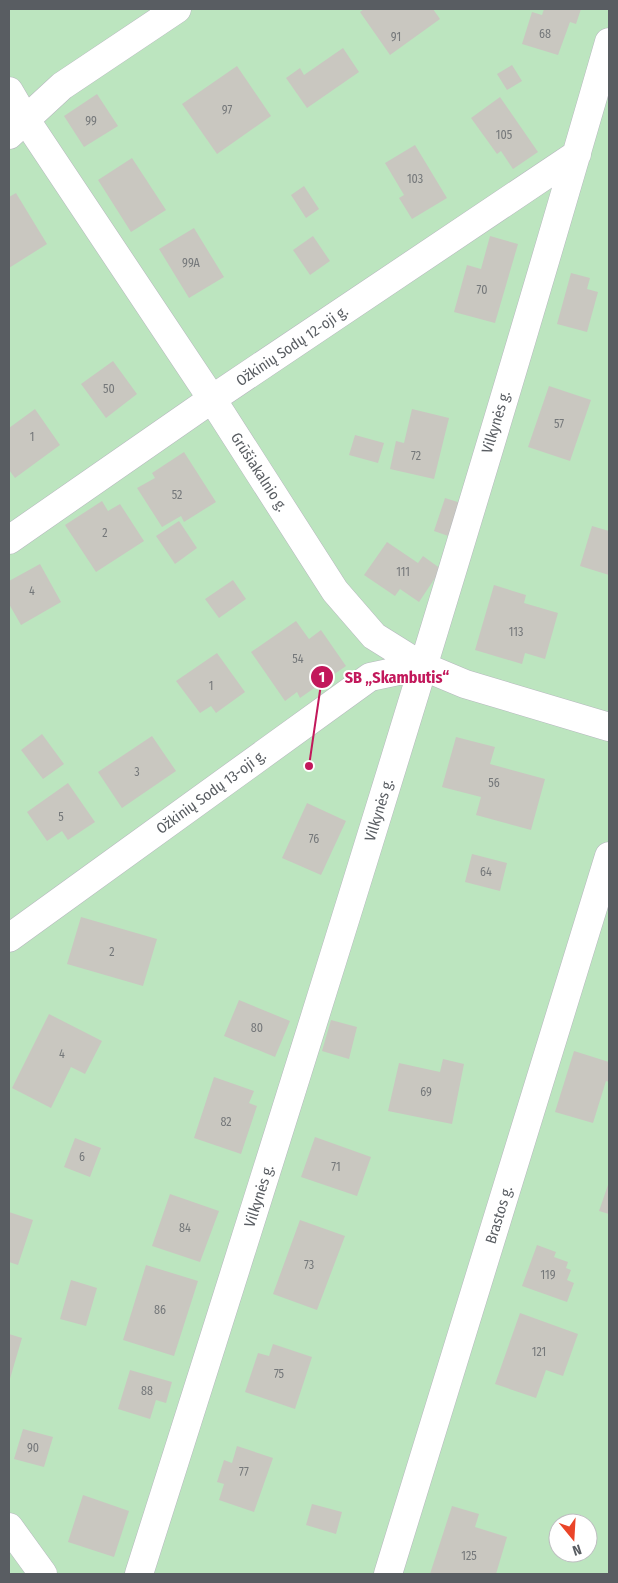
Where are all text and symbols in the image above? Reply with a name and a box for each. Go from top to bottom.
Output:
house number: 68 [539,27,551,41]
house number: 91 [391,30,401,44]
house number: 97 [222,103,232,117]
house number: 99 [85,114,97,128]
house number: 105 [496,128,513,142]
house number: 103 [407,172,423,186]
house number: 99A [182,256,201,270]
house number: 70 [477,283,487,297]
street label: Ožkinių Sodų 12-oji g. [233,302,351,390]
house number: 50 [103,382,115,396]
street label: Vilkynės g. [478,389,514,455]
house number: 57 [554,417,564,431]
street label: Grūšiakalnio g. [227,429,291,515]
house number: 1 [30,430,34,444]
house number: 72 [411,449,421,463]
house number: 52 [172,488,182,502]
house number: 2 [102,526,108,540]
house number: 111 [396,565,410,579]
house number: 4 [29,584,35,598]
house number: 113 [509,625,523,639]
house number: 54 [292,652,304,666]
callout: SB „Skambutis“ [310,662,459,693]
text: 1 [319,668,325,686]
text: SB „Skambutis“ [345,668,449,687]
house number: 1 [209,679,213,693]
street label: Ožkinių Sodų 13-oji g. [153,746,269,838]
house number: 3 [134,765,140,779]
house number: 56 [488,776,500,790]
street label: Vilkynės g. [361,777,397,843]
house number: 5 [58,810,64,824]
house number: 76 [309,832,319,846]
house number: 64 [480,865,492,879]
house number: 2 [109,945,115,959]
house number: 80 [251,1021,263,1035]
house number: 4 [59,1047,65,1061]
house number: 69 [420,1085,432,1099]
house number: 82 [220,1115,232,1129]
house number: 6 [79,1150,85,1164]
house number: 71 [331,1160,341,1174]
street label: Vilkynės g. [240,1163,278,1229]
street label: Brastos g. [482,1184,516,1246]
house number: 84 [179,1221,191,1235]
house number: 73 [304,1258,314,1272]
house number: 119 [540,1268,556,1282]
house number: 86 [154,1303,166,1317]
house number: 121 [532,1345,546,1359]
house number: 75 [274,1367,285,1381]
house number: 88 [141,1384,153,1398]
house number: 90 [27,1441,39,1455]
house number: 77 [239,1465,249,1479]
north arrow [548,1513,598,1563]
text: N [570,1541,583,1559]
house number: 125 [461,1549,477,1563]

